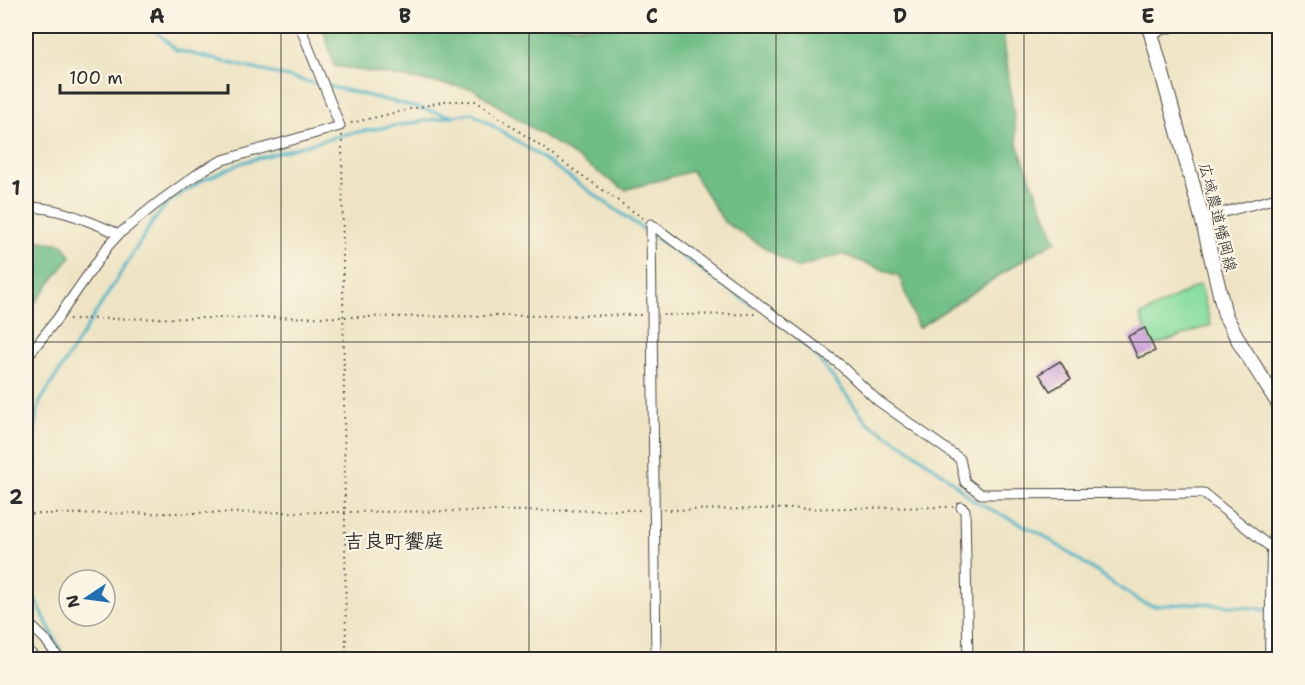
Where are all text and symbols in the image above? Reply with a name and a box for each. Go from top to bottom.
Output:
text: A [149,3,165,29]
text: B [399,3,411,29]
text: C [646,3,658,29]
text: D [893,3,907,29]
text: E [1141,3,1155,29]
scale bar [60,57,228,95]
text: 100 m [69,66,123,90]
street label: 広域農道幡岡線 [1194,160,1242,274]
text: 1 [11,175,21,201]
text: 2 [9,484,23,510]
district label: 吉良町饗庭 [344,528,444,554]
north arrow [57,568,117,628]
text: N [61,593,85,610]

